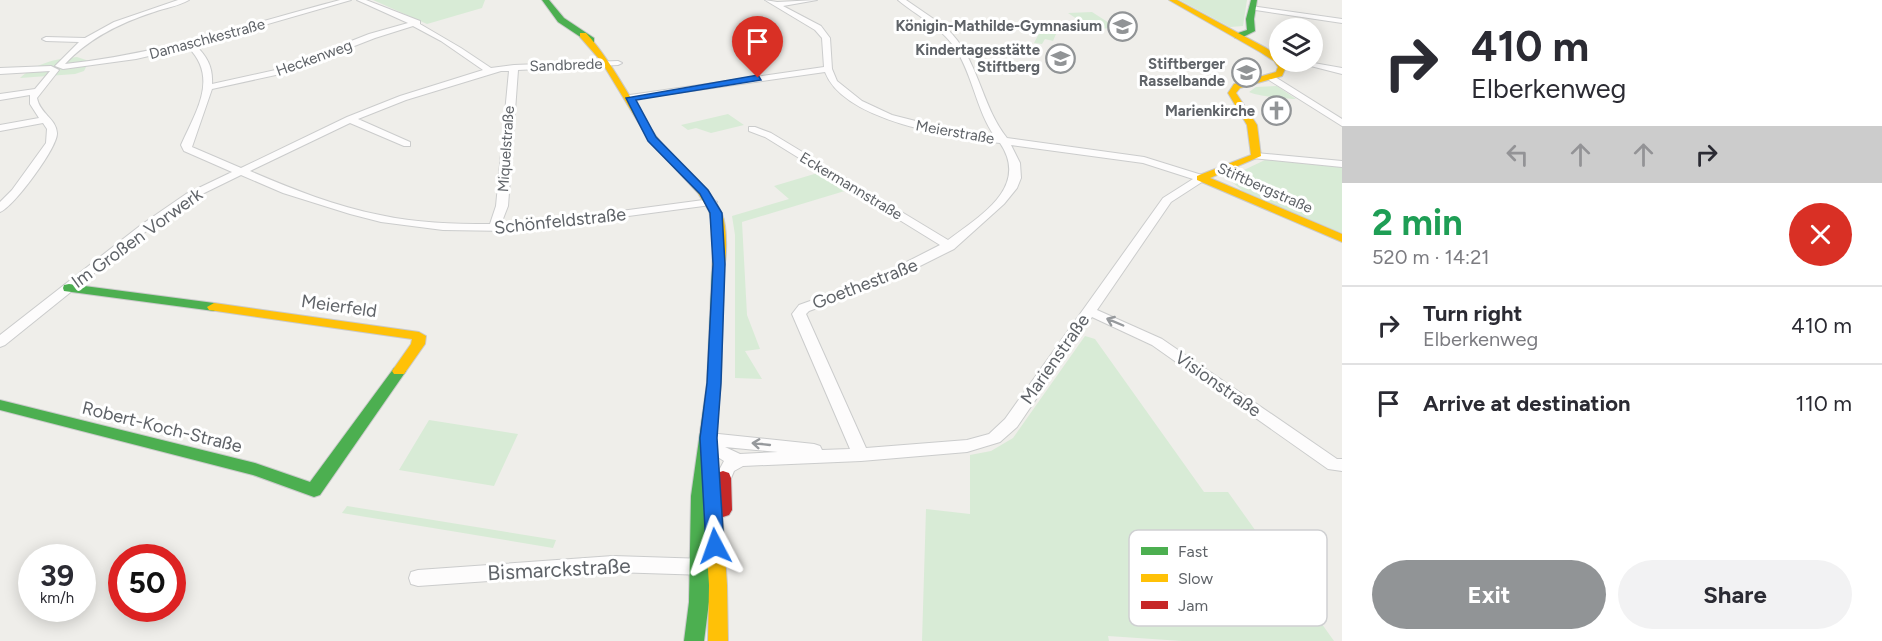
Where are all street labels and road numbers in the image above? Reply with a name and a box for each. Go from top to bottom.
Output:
street label: Damaschkestraße [147,15,267,63]
street label: Heckenweg [273,36,355,80]
street label: Sandbrede [529,55,603,75]
street label: Miquelstraße [494,105,518,193]
street label: Meierstraße [914,116,996,148]
street label: Eckermannstraße [796,148,906,224]
street label: Stiftbergstraße [1215,159,1315,217]
street label: Im Großen Vorwerk [67,183,207,293]
street label: Schönfeldstraße [493,203,627,239]
street label: Goethestraße [809,254,921,314]
street label: Meierfeld [300,290,378,322]
street label: Marienstraße [1016,310,1094,408]
street label: Visionstraße [1171,346,1265,422]
street label: Robert-Koch-Straße [80,396,244,458]
street label: Bismarckstraße [487,553,631,585]

